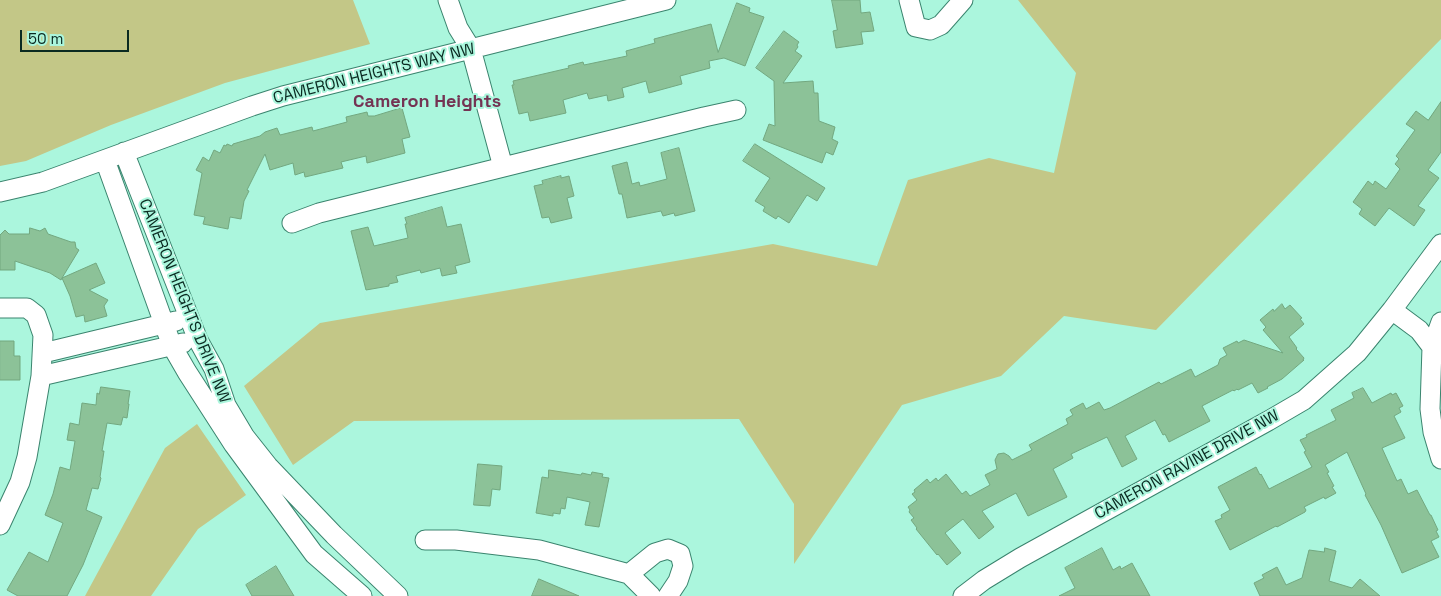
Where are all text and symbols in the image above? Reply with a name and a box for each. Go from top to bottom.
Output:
scale bar [22,20,131,52]
text: 50 m [28,29,63,48]
street label: CAMERON HEIGHTS WAY NW [271,40,477,108]
district label: Cameron Heights [353,91,501,113]
street label: CAMERON HEIGHTS DRIVE NW [134,196,234,406]
street label: CAMERON RAVINE DRIVE NW [1091,406,1283,524]

